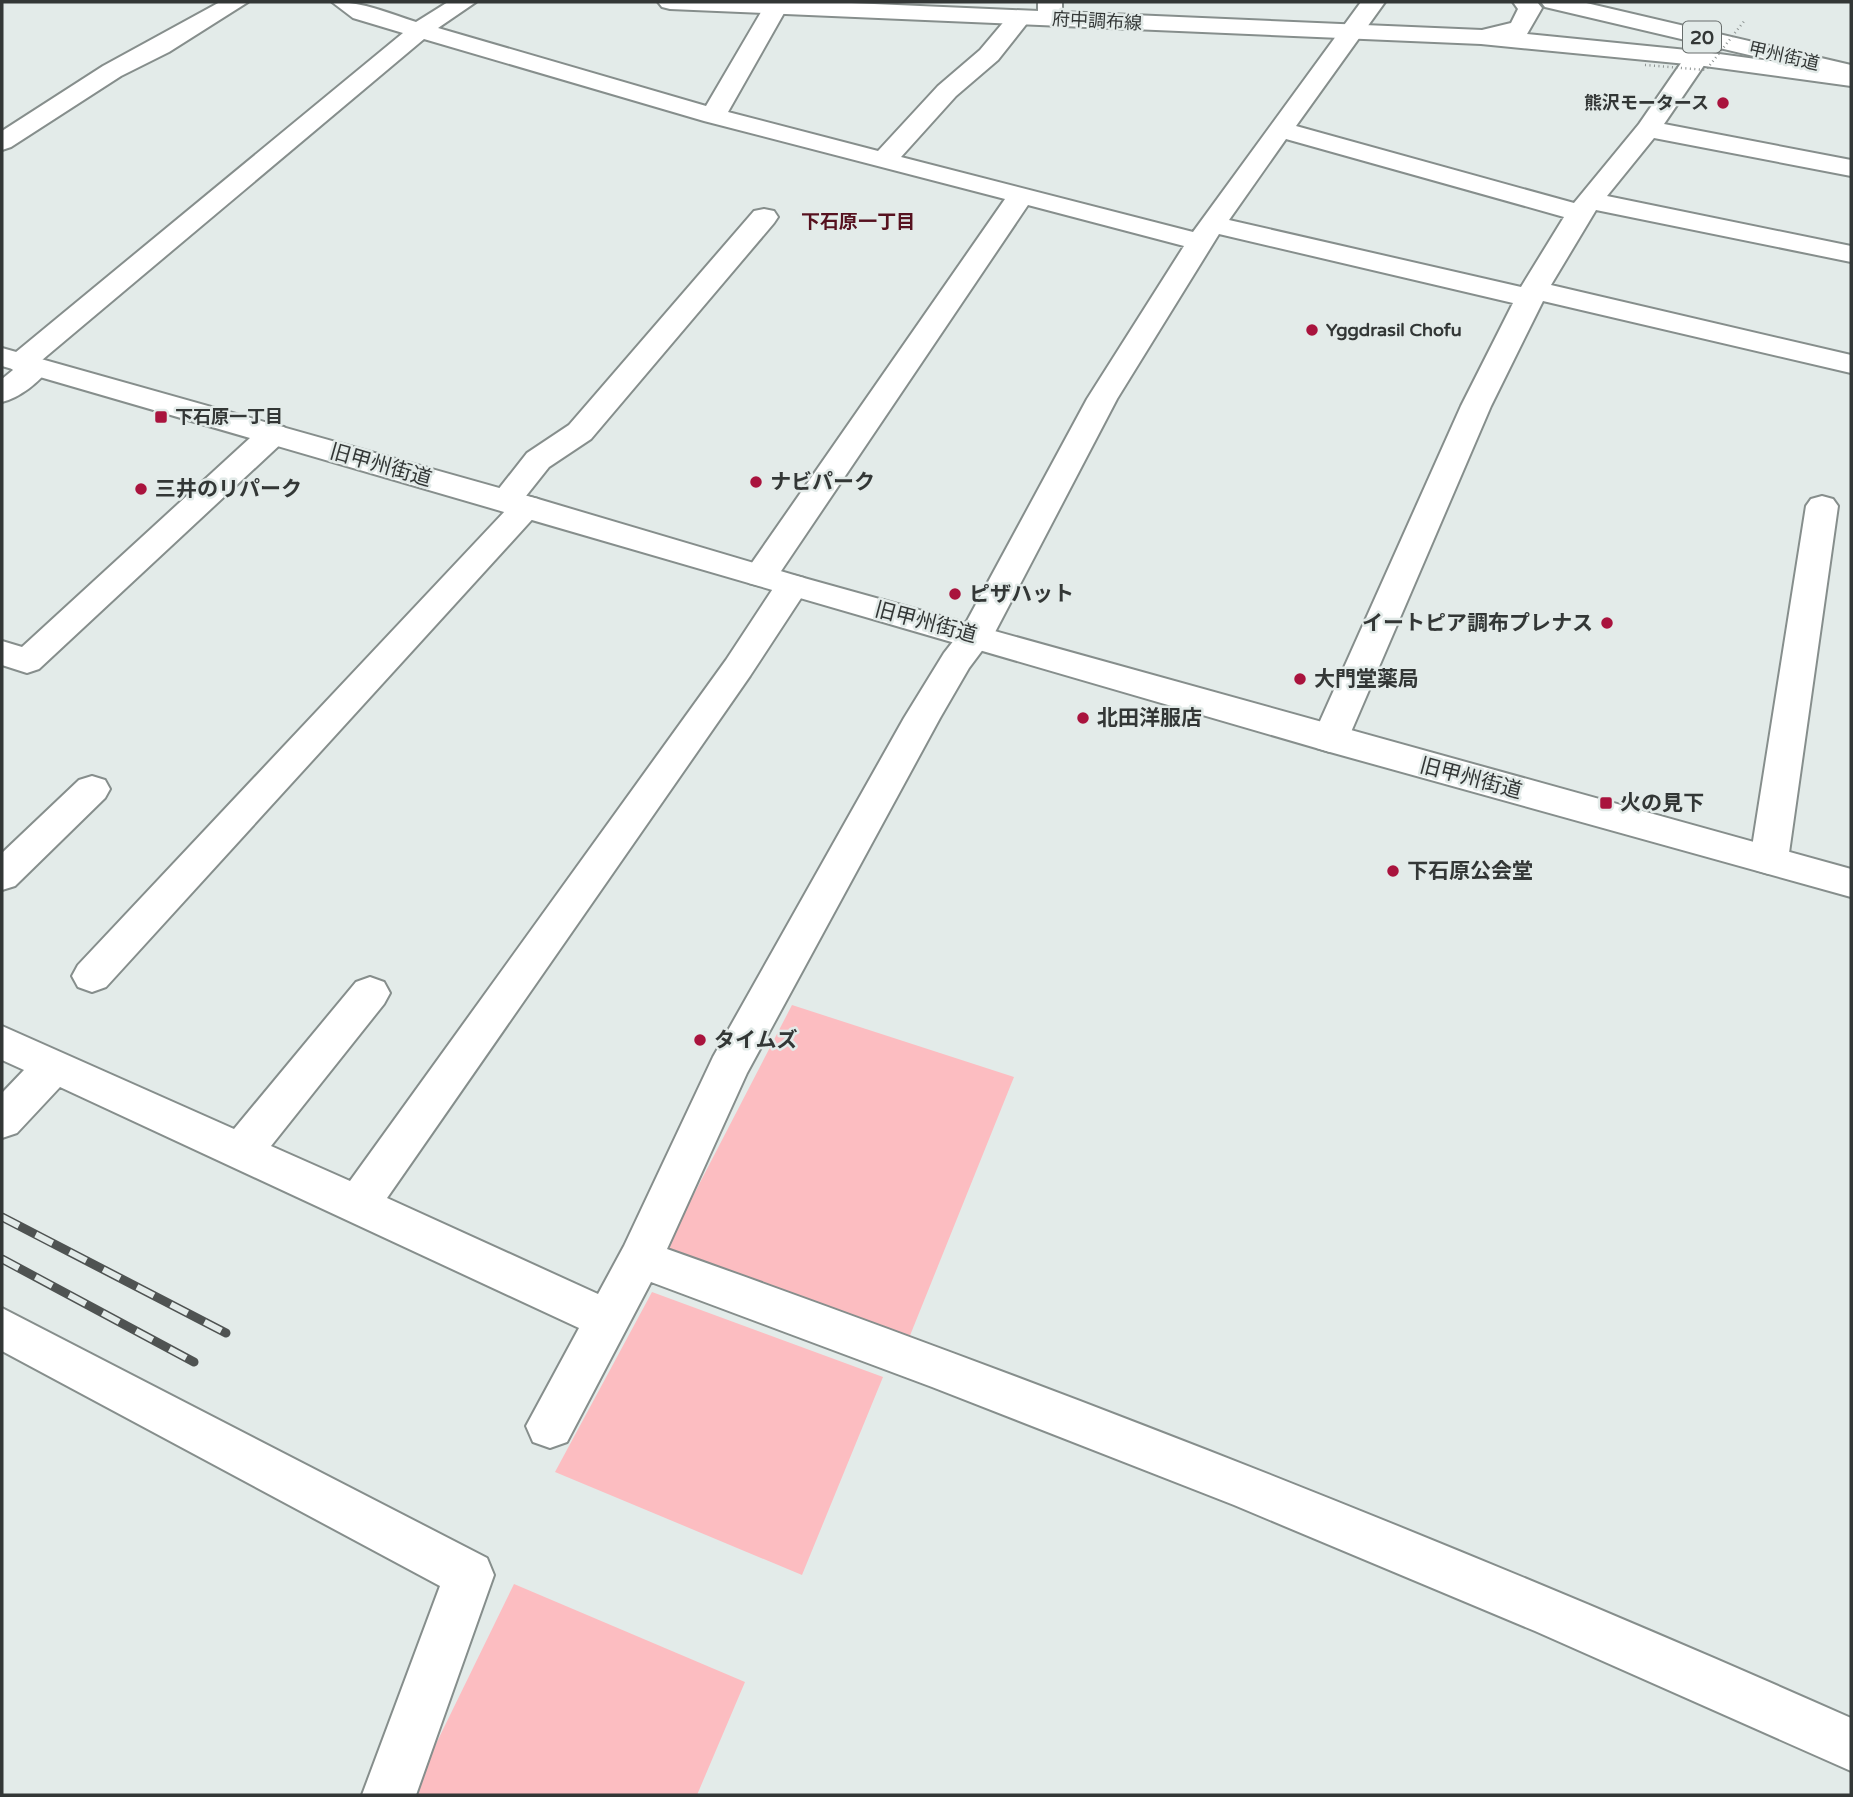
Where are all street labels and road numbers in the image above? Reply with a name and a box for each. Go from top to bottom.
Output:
street label: 府中調布線 [1051,8,1143,34]
road number: 20 [1683,22,1721,52]
street label: 甲州街道 [1746,37,1822,75]
street label: 旧甲州街道 [327,439,435,492]
street label: 旧甲州街道 [872,597,980,648]
street label: 旧甲州街道 [1417,753,1525,804]

